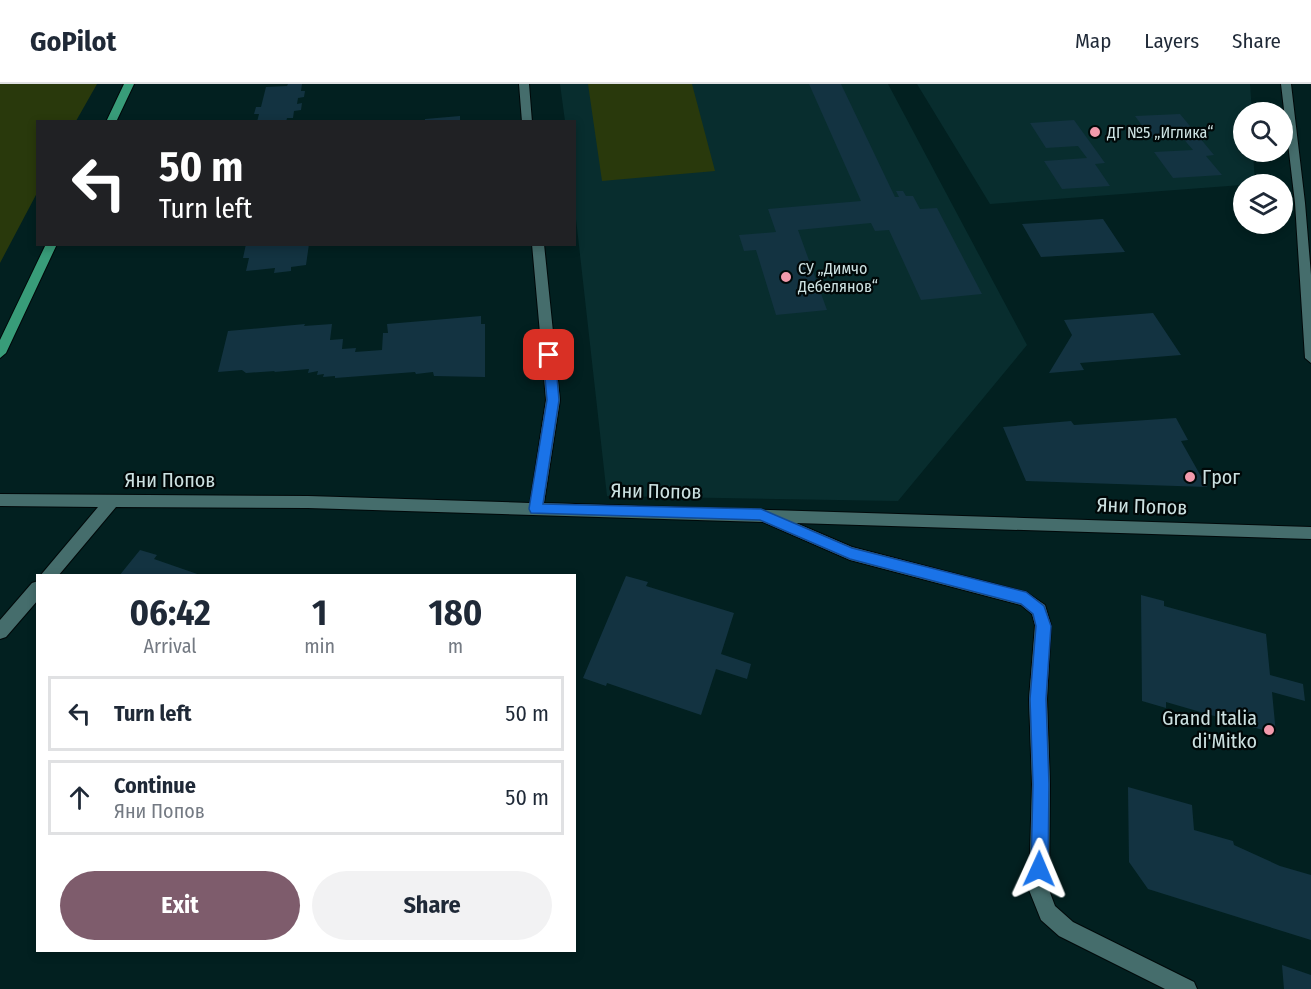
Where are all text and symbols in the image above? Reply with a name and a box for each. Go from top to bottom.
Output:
text: GoPilot [30,25,116,58]
text: Map [1075,28,1111,54]
text: Layers [1144,28,1199,54]
text: Share [1232,28,1281,54]
map controls [1233,102,1293,234]
button: search [1233,102,1293,162]
place label: ДГ №5 „Иглика“ [1106,123,1213,142]
marker: ДГ №5 „Иглика“ [1088,125,1102,139]
text: 50 m [159,142,243,192]
icon: left [60,144,138,222]
button: layers [1233,174,1293,234]
text: Turn left [159,193,252,225]
place label: СУ „Димчо Дебелянов“ [797,259,878,296]
marker: СУ „Димчо Дебелянов“ [779,270,793,284]
pin [523,329,574,380]
icon: arrive [532,338,565,371]
place label: Грог [1202,465,1240,489]
street label: Яни Попов [125,468,215,492]
marker: Грог [1183,470,1197,484]
street label: Яни Попов [610,478,702,504]
street label: Яни Попов [1096,492,1188,520]
text: 06:42 [129,591,211,635]
text: 1 [312,591,327,635]
text: 180 [429,591,483,635]
text: Arrival [144,634,197,658]
text: min [304,634,335,658]
text: m [448,634,463,658]
icon: left [63,697,96,730]
text: Turn left [114,700,192,727]
text: 50 m [505,700,549,727]
place label: Grand Italia di'Mitko [1162,706,1257,753]
marker: Grand Italia di'Mitko [1262,723,1276,737]
text: Continue [114,772,196,799]
icon: ahead [63,781,96,814]
text: 50 m [505,784,549,811]
text: Яни Попов [114,799,205,823]
position arrow [1007,837,1071,901]
button: Exit [60,871,300,940]
button: Share [312,871,552,940]

